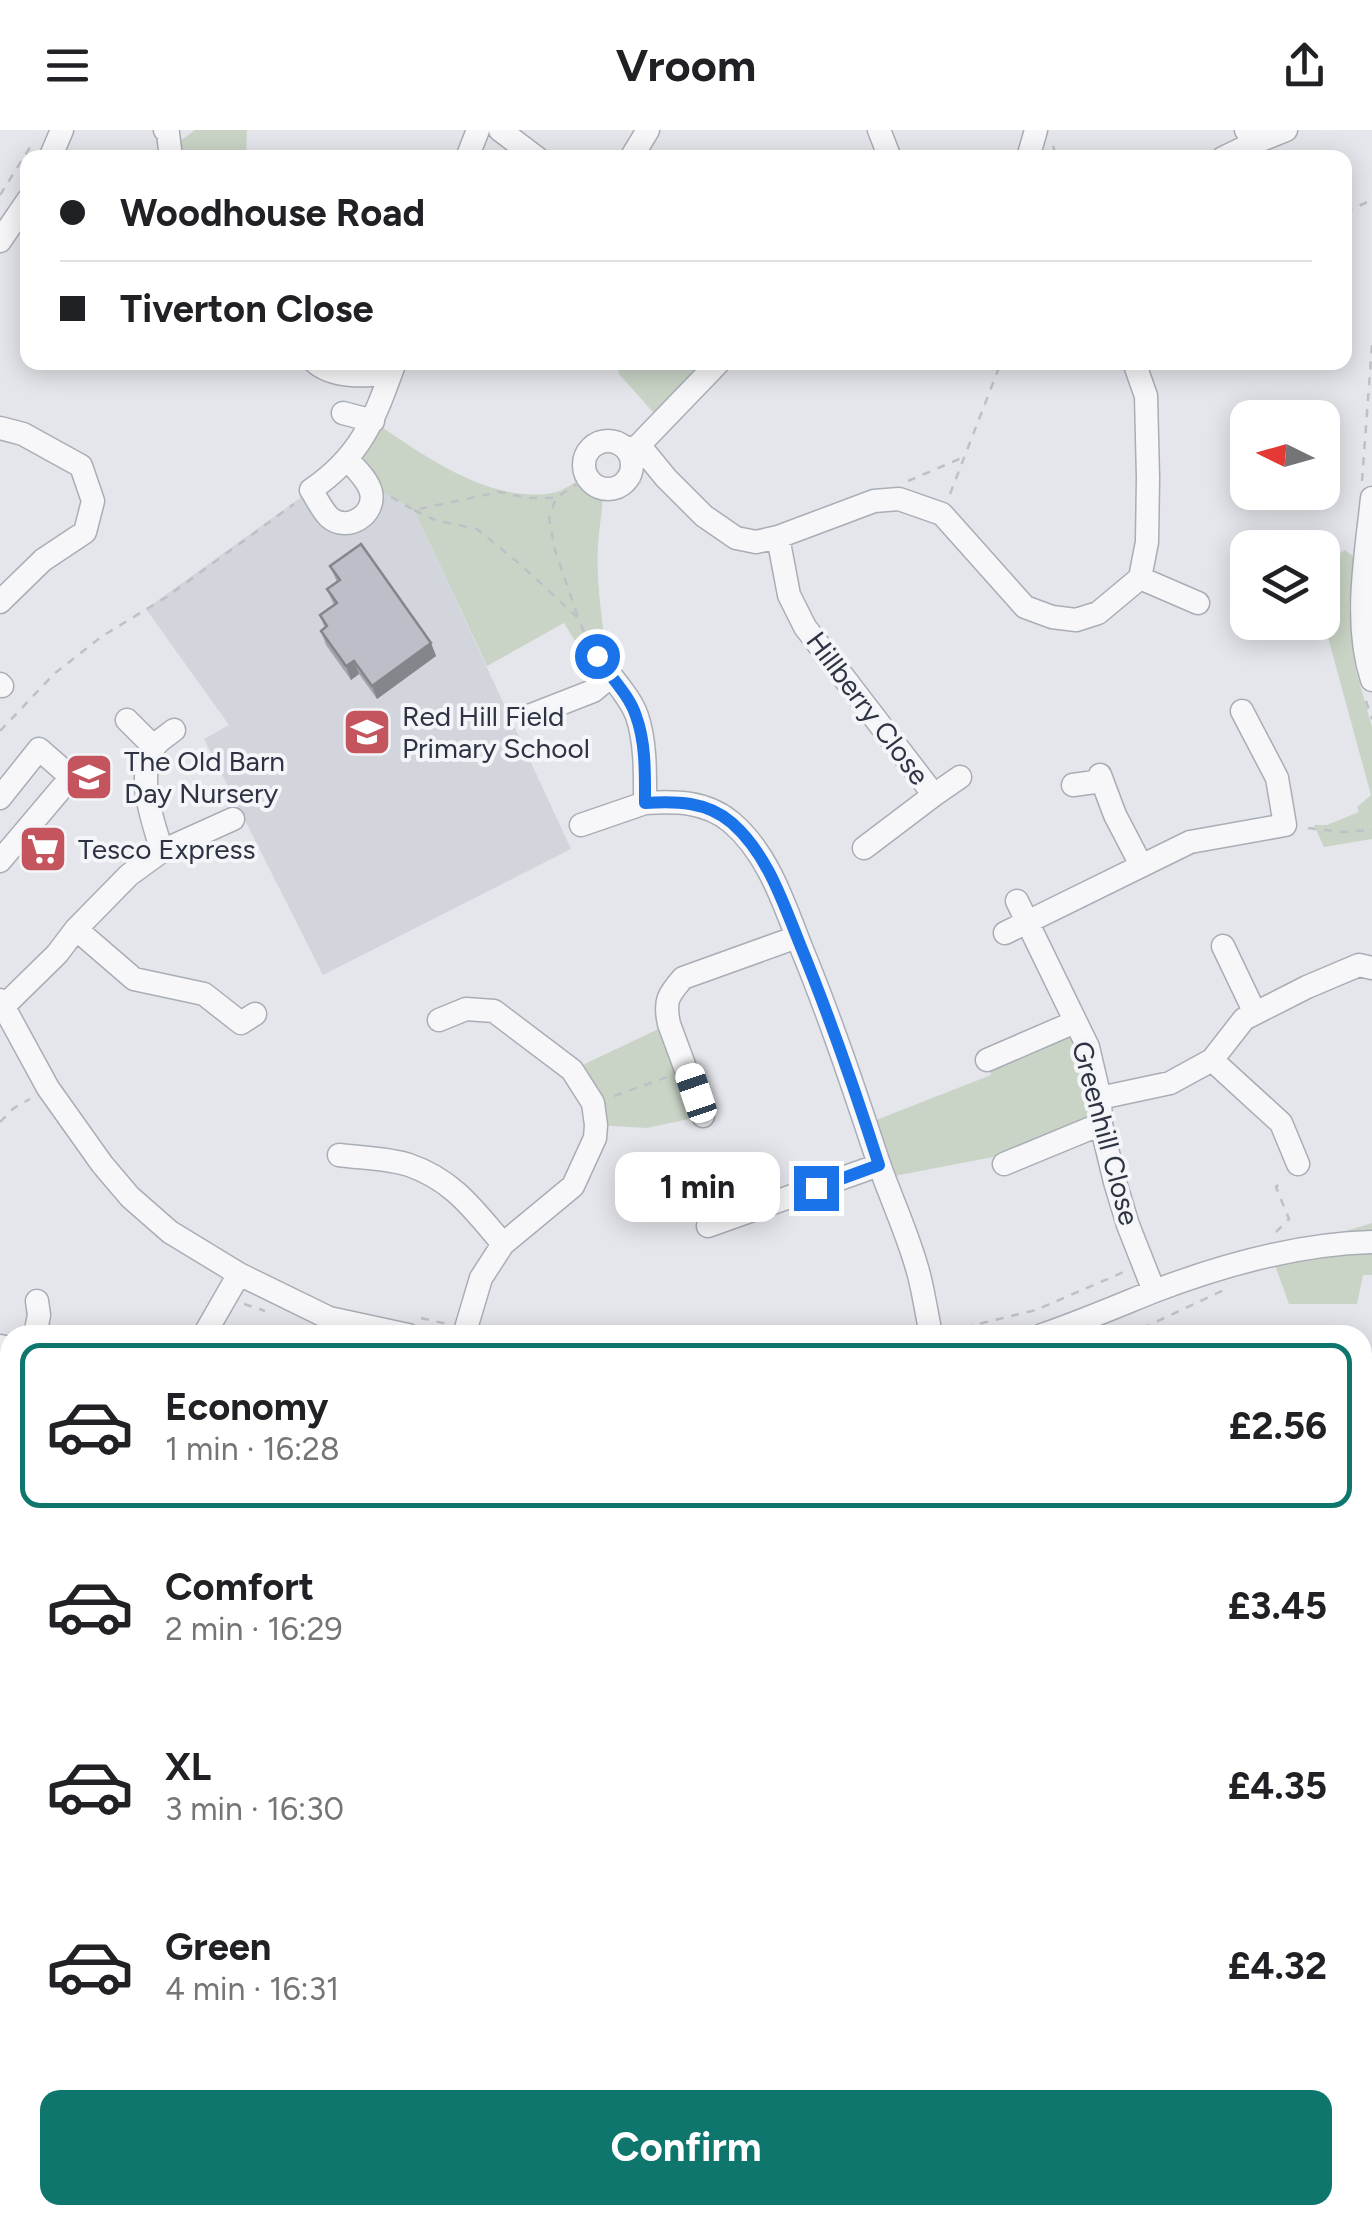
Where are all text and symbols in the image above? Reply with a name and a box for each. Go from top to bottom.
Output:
icon: menu [40,38,95,93]
text: Vroom [616,38,756,92]
icon: share [1277,38,1332,93]
text: Woodhouse Road [120,190,425,236]
text: Tiverton Close [120,286,374,332]
north arrow [1230,400,1340,510]
map controls [1230,400,1340,640]
button: layers [1230,530,1340,640]
street label: Hillberry Close [799,625,937,791]
route start [575,634,620,679]
place label: Red Hill Field Primary School [402,699,590,765]
school or university icon: Red Hill Field Primary School [341,706,393,758]
place label: The Old Barn Day Nursery [124,744,285,810]
school or university icon: The Old Barn Day Nursery [63,751,115,803]
supermarket icon: Tesco Express [17,823,69,875]
place label: Tesco Express [78,832,256,866]
street label: Greenhill Close [1065,1037,1147,1229]
car [672,1060,720,1126]
callout: 1 min [616,1153,781,1223]
route end [794,1166,839,1211]
text: 1 min [660,1168,735,1206]
icon: car [45,1381,135,1471]
text: Economy [165,1384,328,1430]
text: £2.56 [1229,1403,1327,1449]
text: 1 min · 16:28 [165,1430,340,1468]
icon: car [45,1561,135,1651]
text: Comfort [165,1564,314,1610]
text: £3.45 [1228,1583,1327,1629]
text: 2 min · 16:29 [165,1610,343,1648]
icon: car [45,1741,135,1831]
text: XL [165,1744,211,1790]
text: £4.35 [1228,1763,1327,1809]
text: 3 min · 16:30 [165,1790,344,1828]
icon: car [45,1921,135,2011]
text: Green [165,1924,271,1970]
text: £4.32 [1228,1943,1327,1989]
text: 4 min · 16:31 [165,1970,339,2008]
button: Confirm [40,2090,1332,2205]

